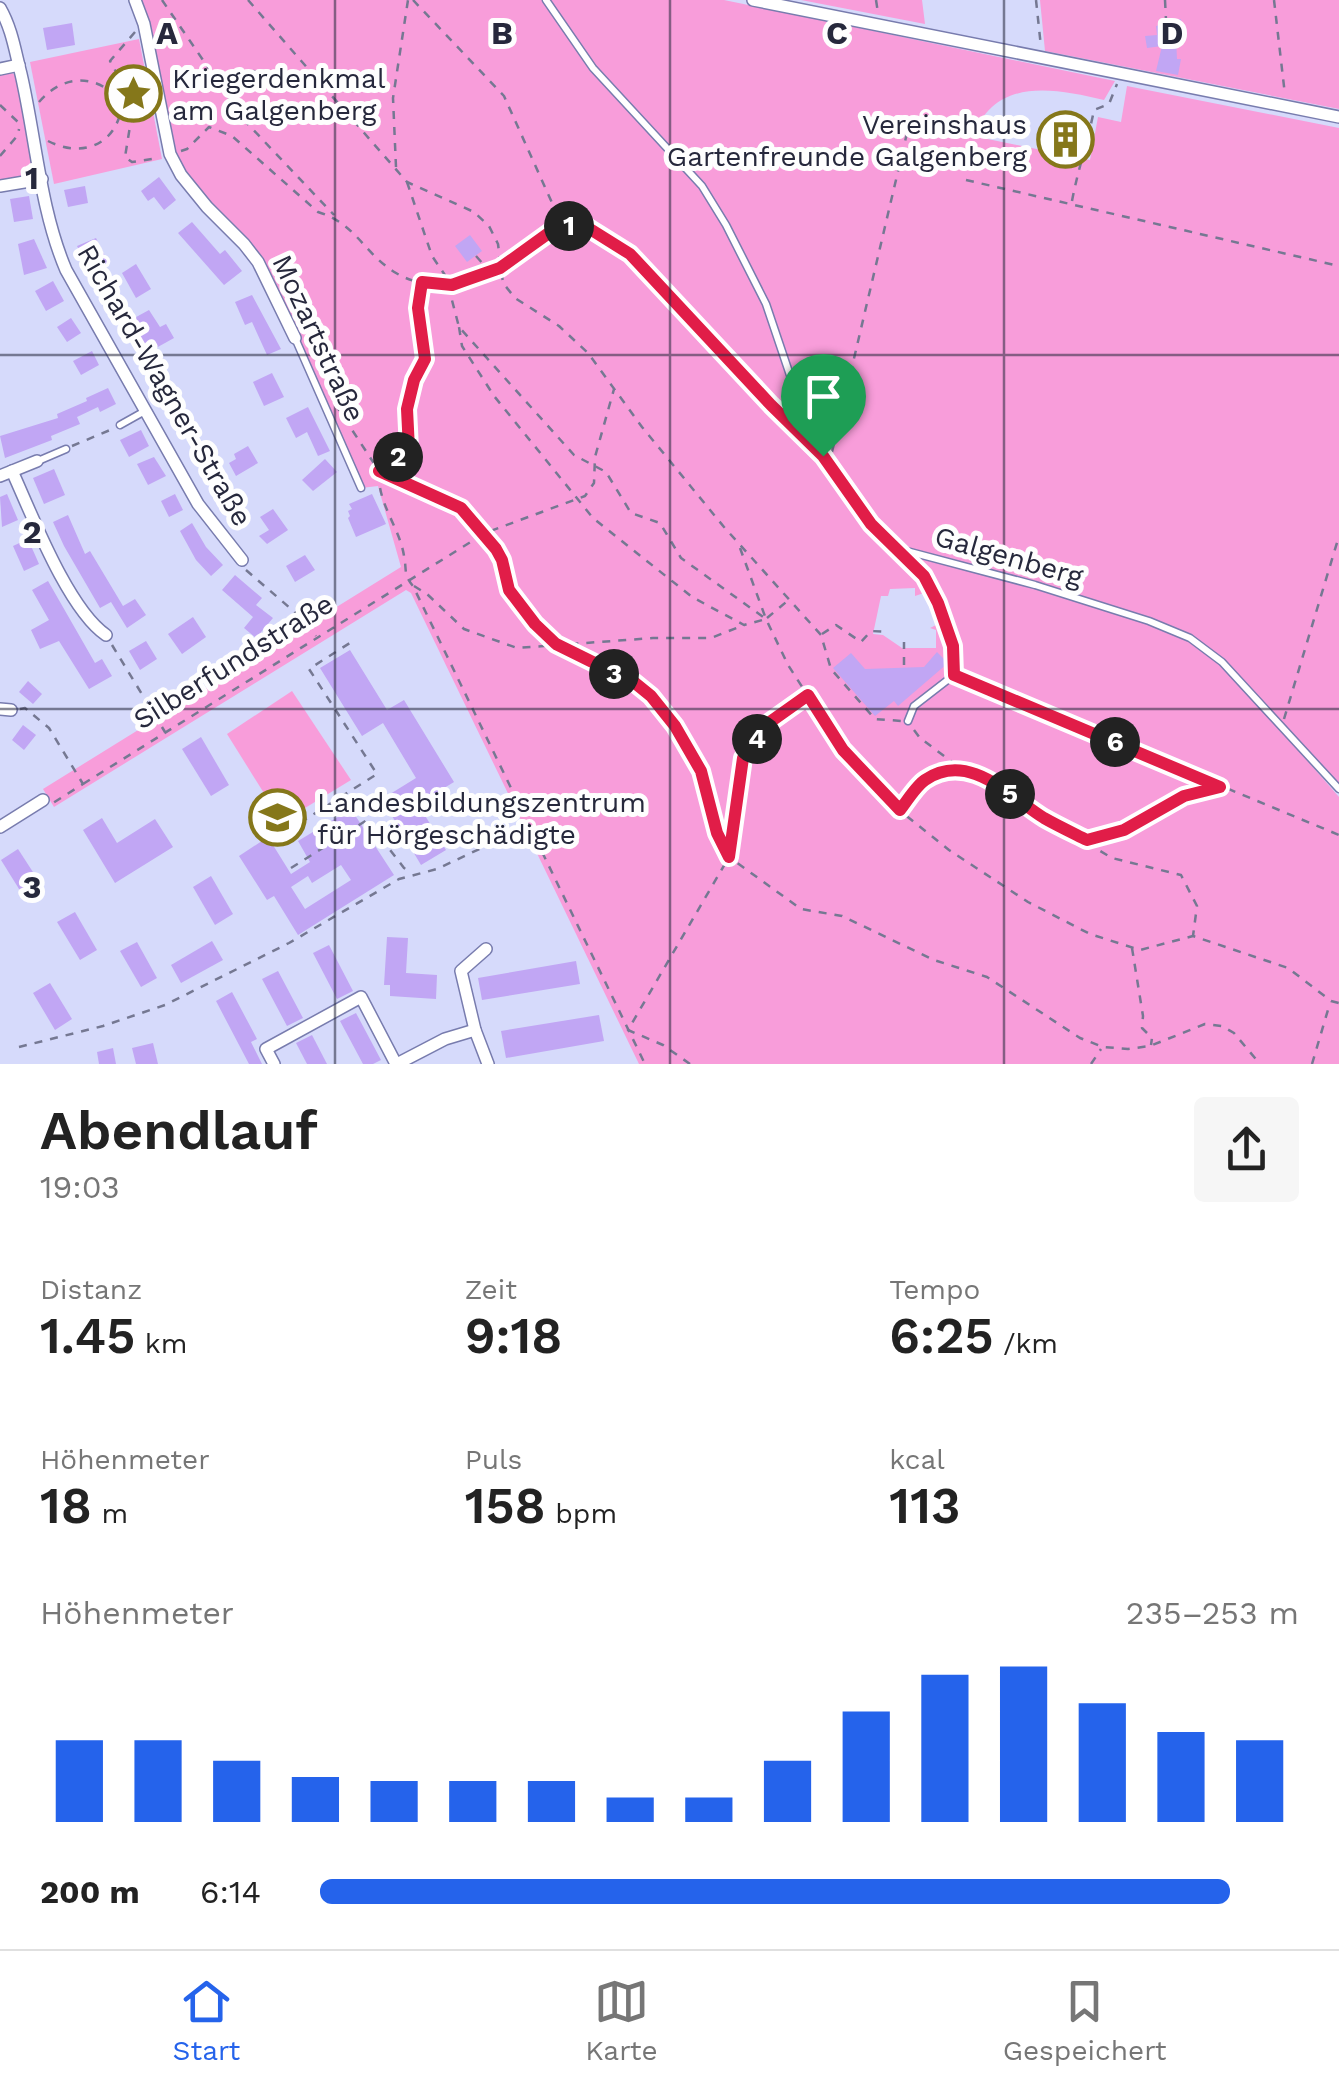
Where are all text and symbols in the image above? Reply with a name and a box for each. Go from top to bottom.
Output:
text: A [156,14,178,52]
text: B [491,14,513,52]
text: C [826,14,848,52]
text: D [1161,14,1183,52]
place label: Kriegerdenkmal am Galgenberg [172,62,386,127]
place icon: Kriegerdenkmal am Galgenberg [103,64,163,124]
place label: Vereinshaus Gartenfreunde Galgenberg [667,108,1027,173]
building icon: Vereinshaus Gartenfreunde Galgenberg [1036,110,1096,170]
text: 1 [25,159,39,197]
pin: 1 [544,201,594,251]
text: 1 [563,209,575,242]
street label: Richard-Wagner-Straße [70,239,259,532]
street label: Mozartstraße [266,250,372,427]
pin [781,354,866,457]
icon: arrive [796,369,851,424]
pin: 2 [373,432,423,482]
text: 2 [390,440,406,473]
text: 2 [22,513,42,551]
street label: Galgenberg [931,520,1087,593]
street label: Silberfundstraße [127,587,339,736]
pin: 3 [589,649,639,699]
text: 3 [606,657,622,690]
pin: 4 [732,714,782,764]
pin: 6 [1090,717,1140,767]
text: 4 [748,722,766,755]
text: 6 [1106,725,1124,758]
pin: 5 [985,769,1035,819]
text: 5 [1002,777,1018,810]
place label: Landesbildungszentrum für Hörgeschädigte [317,786,646,851]
school or university icon: Landesbildungszentrum für Hörgeschädigte [248,788,308,848]
text: 3 [23,868,41,906]
button: share [1194,1097,1299,1202]
text: Abendlauf [40,1098,318,1162]
text: 19:03 [40,1168,120,1206]
text: Distanz [40,1273,142,1306]
text: Zeit [465,1273,517,1306]
text: Tempo [889,1273,980,1306]
text: 1.45 [40,1306,135,1365]
text: 9:18 [465,1306,562,1365]
text: 6:25 [889,1306,994,1365]
text: km [135,1327,187,1360]
text: /km [994,1327,1058,1360]
text: Höhenmeter [40,1443,210,1476]
text: Puls [465,1443,522,1476]
text: kcal [889,1443,945,1476]
text: 18 [40,1476,92,1535]
text: 158 [465,1476,546,1535]
text: 113 [889,1476,960,1535]
text: m [92,1497,128,1530]
text: bpm [546,1497,617,1530]
text: Höhenmeter [40,1594,234,1632]
text: 235–253 m [1126,1594,1299,1632]
text: 200 m [40,1873,140,1911]
text: 6:14 [200,1873,261,1911]
tab: Start [173,1974,240,2067]
tab: Karte [585,1974,658,2067]
tab: Gespeichert [1003,1974,1167,2067]

